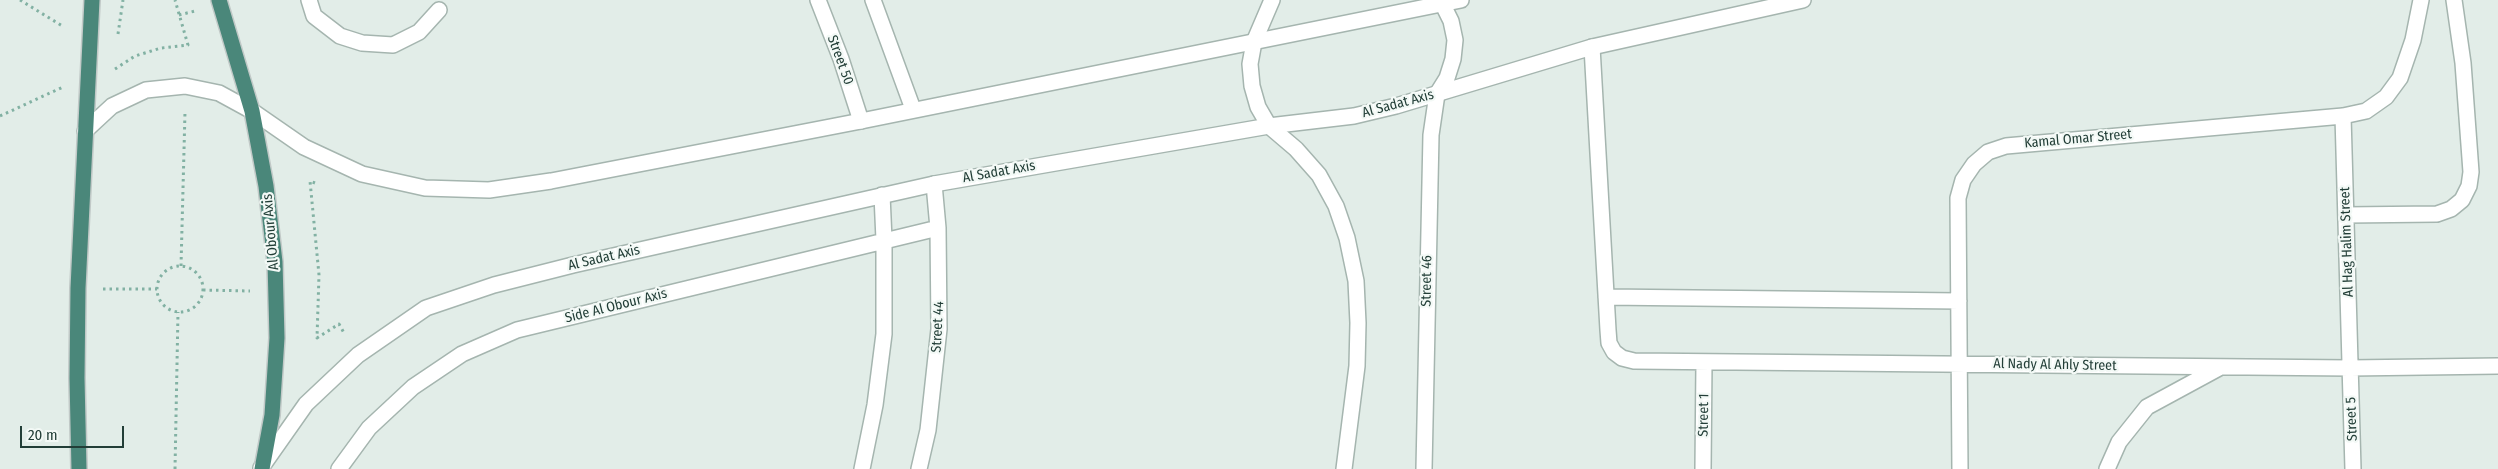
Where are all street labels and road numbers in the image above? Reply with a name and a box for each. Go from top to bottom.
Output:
street label: Street 50 [823,33,857,87]
street label: Al Sadat Axis [1360,86,1436,122]
street label: Kamal Omar Street [2024,126,2132,152]
street label: Al Sadat Axis [961,157,1037,187]
street label: Al Hag Halim Street [2337,187,2357,297]
street label: Al Obour Axis [259,193,283,271]
street label: Al Sadat Axis [566,242,642,274]
street label: Street 46 [1418,255,1436,307]
street label: Side Al Obour Axis [563,285,669,327]
street label: Street 44 [928,301,948,353]
street label: Al Nady Al Ahly Street [1993,356,2117,374]
street label: Street 1 [1695,393,1713,437]
street label: Street 5 [2343,397,2361,441]

